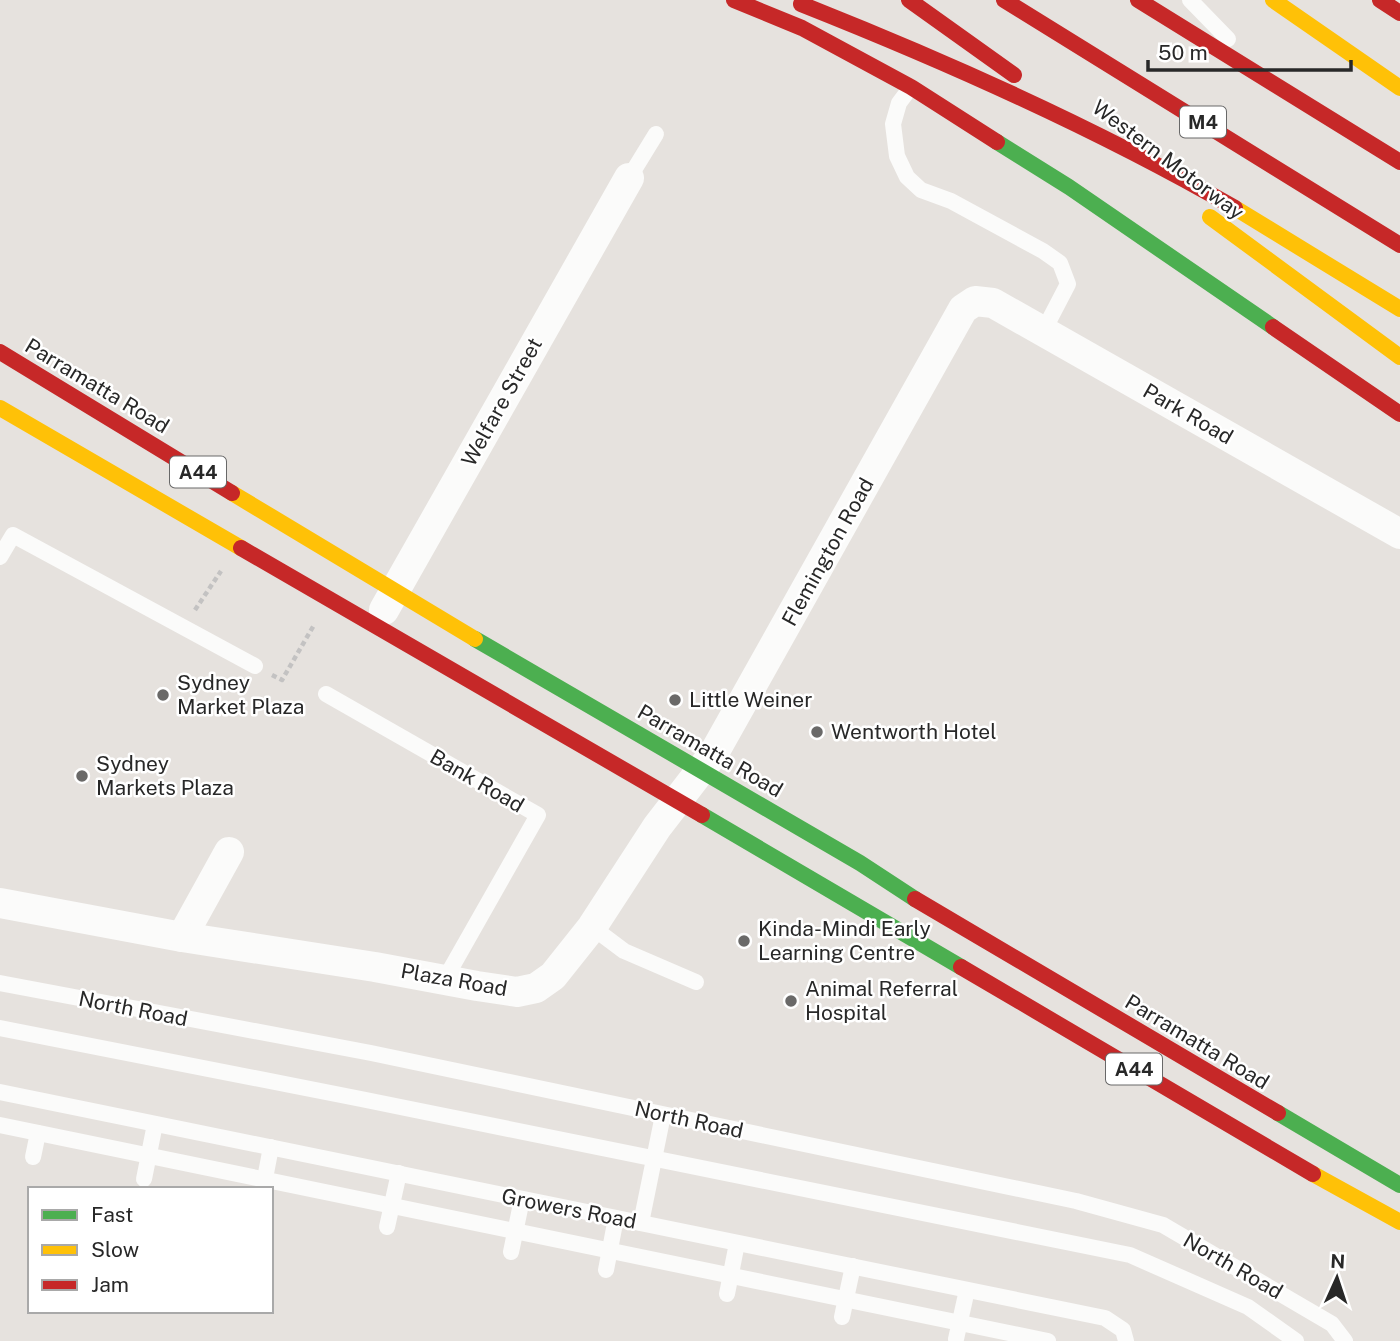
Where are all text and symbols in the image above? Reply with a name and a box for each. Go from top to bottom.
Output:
scale bar [1148,28,1351,72]
text: 50 m [1158,40,1208,65]
street label: Western Motorway [1088,94,1249,225]
road number: M4 [1180,106,1226,138]
street label: Parramatta Road [21,333,174,438]
street label: Welfare Street [456,333,547,470]
street label: Park Road [1139,378,1238,449]
road number: A44 [170,457,226,488]
street label: Flemington Road [776,473,879,630]
place label: Sydney Market Plaza [177,670,304,719]
marker: Sydney Market Plaza [155,687,171,703]
place label: Little Weiner [689,687,812,712]
marker: Little Weiner [667,692,683,708]
street label: Parramatta Road [633,699,787,802]
place label: Wentworth Hotel [831,719,997,744]
marker: Wentworth Hotel [809,724,825,740]
street label: Bank Road [426,744,529,818]
place label: Sydney Markets Plaza [96,751,234,800]
marker: Sydney Markets Plaza [74,768,90,784]
place label: Kinda-Mindi Early Learning Centre [758,916,931,965]
marker: Kinda-Mindi Early Learning Centre [736,933,752,949]
street label: Plaza Road [399,958,509,1001]
place label: Animal Referral Hospital [805,976,958,1025]
street label: North Road [76,986,190,1031]
street label: Parramatta Road [1121,989,1274,1094]
marker: Animal Referral Hospital [783,993,799,1009]
road number: A44 [1106,1054,1162,1084]
street label: North Road [632,1096,746,1143]
street label: Growers Road [500,1183,639,1234]
legend [28,1187,273,1313]
text: Fast [91,1202,133,1227]
street label: North Road [1179,1227,1287,1304]
text: Slow [91,1237,139,1262]
north arrow [1302,1243,1372,1313]
text: N [1330,1250,1346,1272]
text: Jam [91,1272,129,1297]

